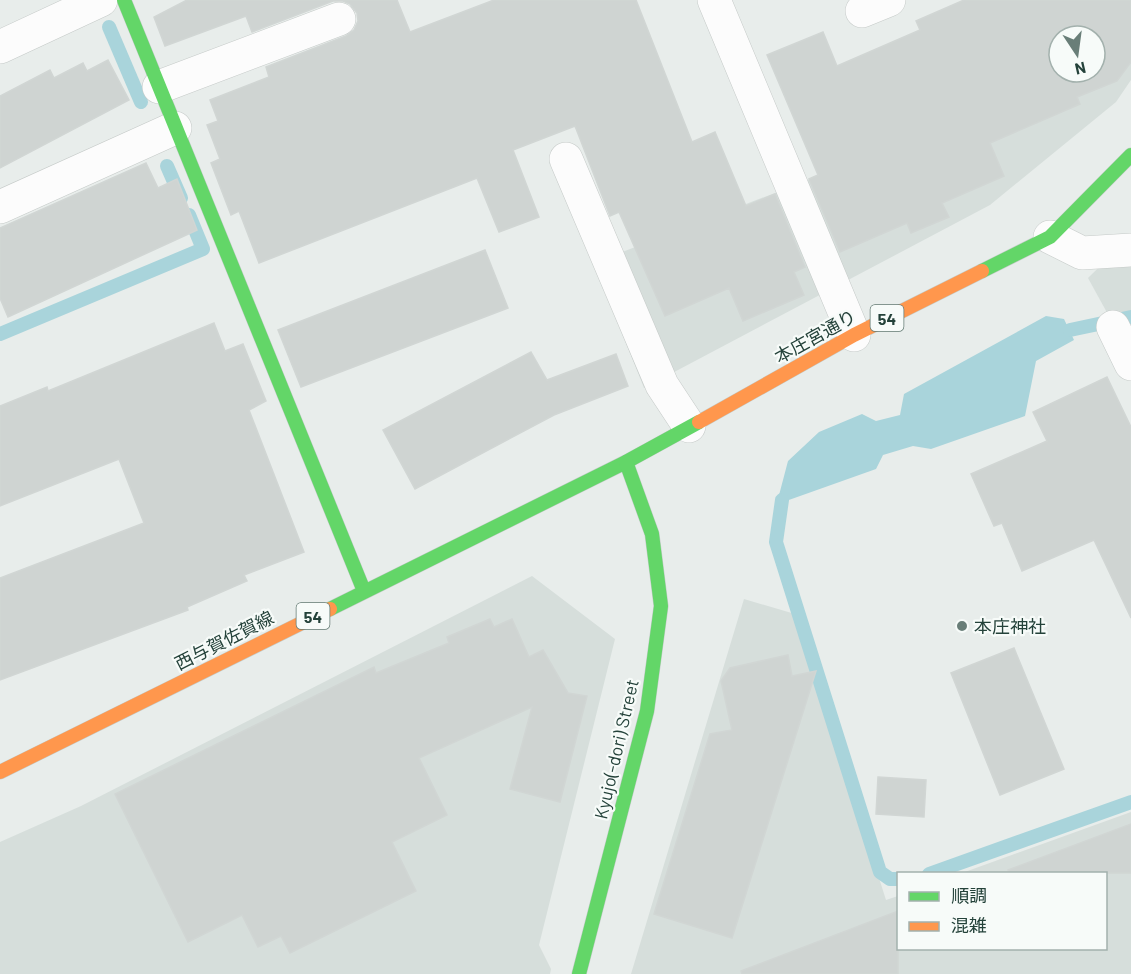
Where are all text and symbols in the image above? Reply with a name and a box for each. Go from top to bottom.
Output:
north arrow [1047,24,1107,84]
text: N [1073,59,1088,80]
street label: 本庄宮通り [770,305,860,367]
road number: 54 [870,305,904,331]
road number: 54 [296,603,330,629]
street label: 西与賀佐賀線 [171,606,277,674]
place label: 本庄神社 [974,615,1046,637]
marker: 本庄神社 [955,619,969,633]
street label: Kyujo(-dori) Street [589,677,643,821]
legend [897,872,1107,950]
text: 順調 [951,884,987,906]
text: 混雑 [951,914,987,936]

